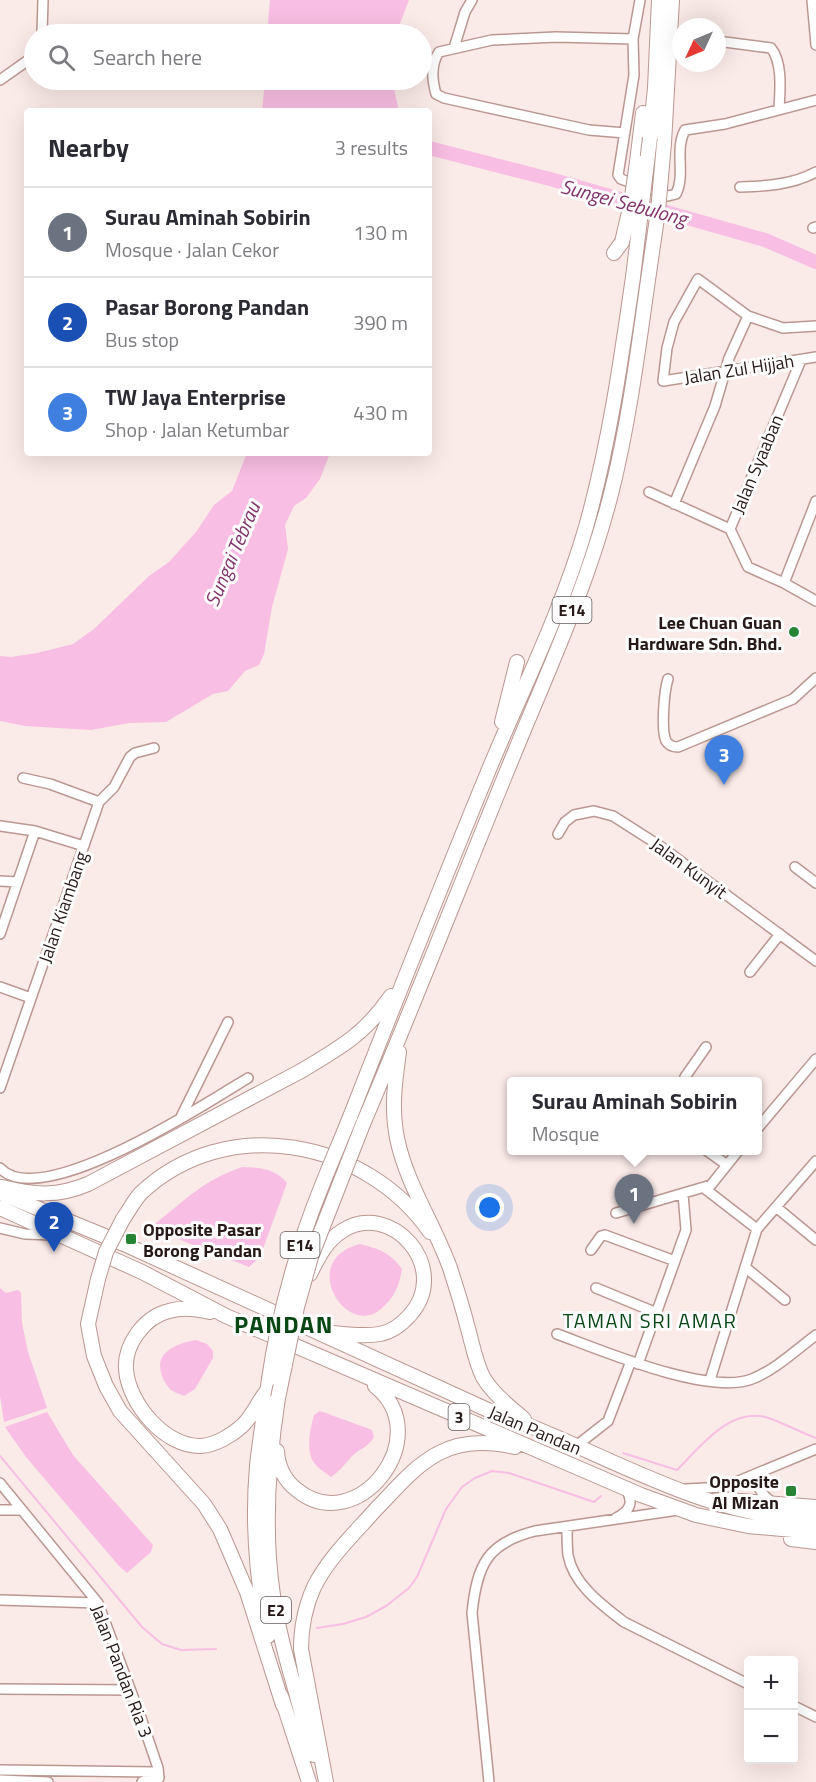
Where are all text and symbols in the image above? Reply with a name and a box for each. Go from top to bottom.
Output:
north arrow [672,18,726,72]
search box [24,24,432,90]
text: Search here [93,40,202,74]
icon: search [45,41,78,74]
text: Nearby [48,128,129,167]
text: 3 results [335,132,408,163]
water label: Sungei Sebulong [557,170,693,234]
text: Surau Aminah Sobirin [105,200,311,234]
text: 1 [62,217,73,248]
text: 130 m [353,217,408,248]
text: Mosque · Jalan Cekor [105,234,279,265]
text: Pasar Borong Pandan [105,290,309,324]
text: 2 [62,307,73,338]
text: 390 m [353,307,408,338]
text: Bus stop [105,324,179,355]
street label: Jalan Zul Hijjah [682,347,796,391]
text: TW Jaya Enterprise [105,380,286,414]
text: 3 [62,397,73,428]
text: 430 m [353,397,408,428]
street label: Jalan Syaaban [724,410,790,518]
text: Shop · Jalan Ketumbar [105,414,289,445]
water label: Sungai Tebrau [196,496,268,611]
road number: E14 [552,597,592,623]
place label: Lee Chuan Guan Hardware Sdn. Bhd. [628,609,782,657]
marker: Lee Chuan Guan Hardware Sdn. Bhd. [787,625,801,639]
pin: 3 [704,736,744,785]
street label: Jalan Kunyit [645,831,734,906]
street label: Jalan Kiambang [31,847,95,967]
popup [507,1077,762,1155]
text: Surau Aminah Sobirin [532,1084,737,1118]
text: Mosque [532,1118,599,1149]
pin: 1 [614,1174,654,1224]
your location [475,1193,504,1222]
pin: 2 [34,1202,74,1252]
place label: Opposite Pasar Borong Pandan [143,1216,262,1264]
marker: Opposite Pasar Borong Pandan [124,1232,138,1246]
road number: E14 [280,1232,320,1258]
district label: TAMAN SRI AMAR [563,1305,737,1336]
district label: PANDAN [234,1306,334,1342]
street label: Jalan Pandan [484,1398,586,1462]
road number: 3 [448,1404,470,1430]
place label: Opposite Al Mizan [709,1468,779,1516]
marker: Opposite Al Mizan [784,1484,798,1498]
road number: E2 [261,1597,291,1623]
street label: Jalan Pandan Ria 3 [84,1601,160,1741]
map controls [744,1656,798,1764]
button: + [744,1656,798,1710]
button: − [744,1710,798,1764]

